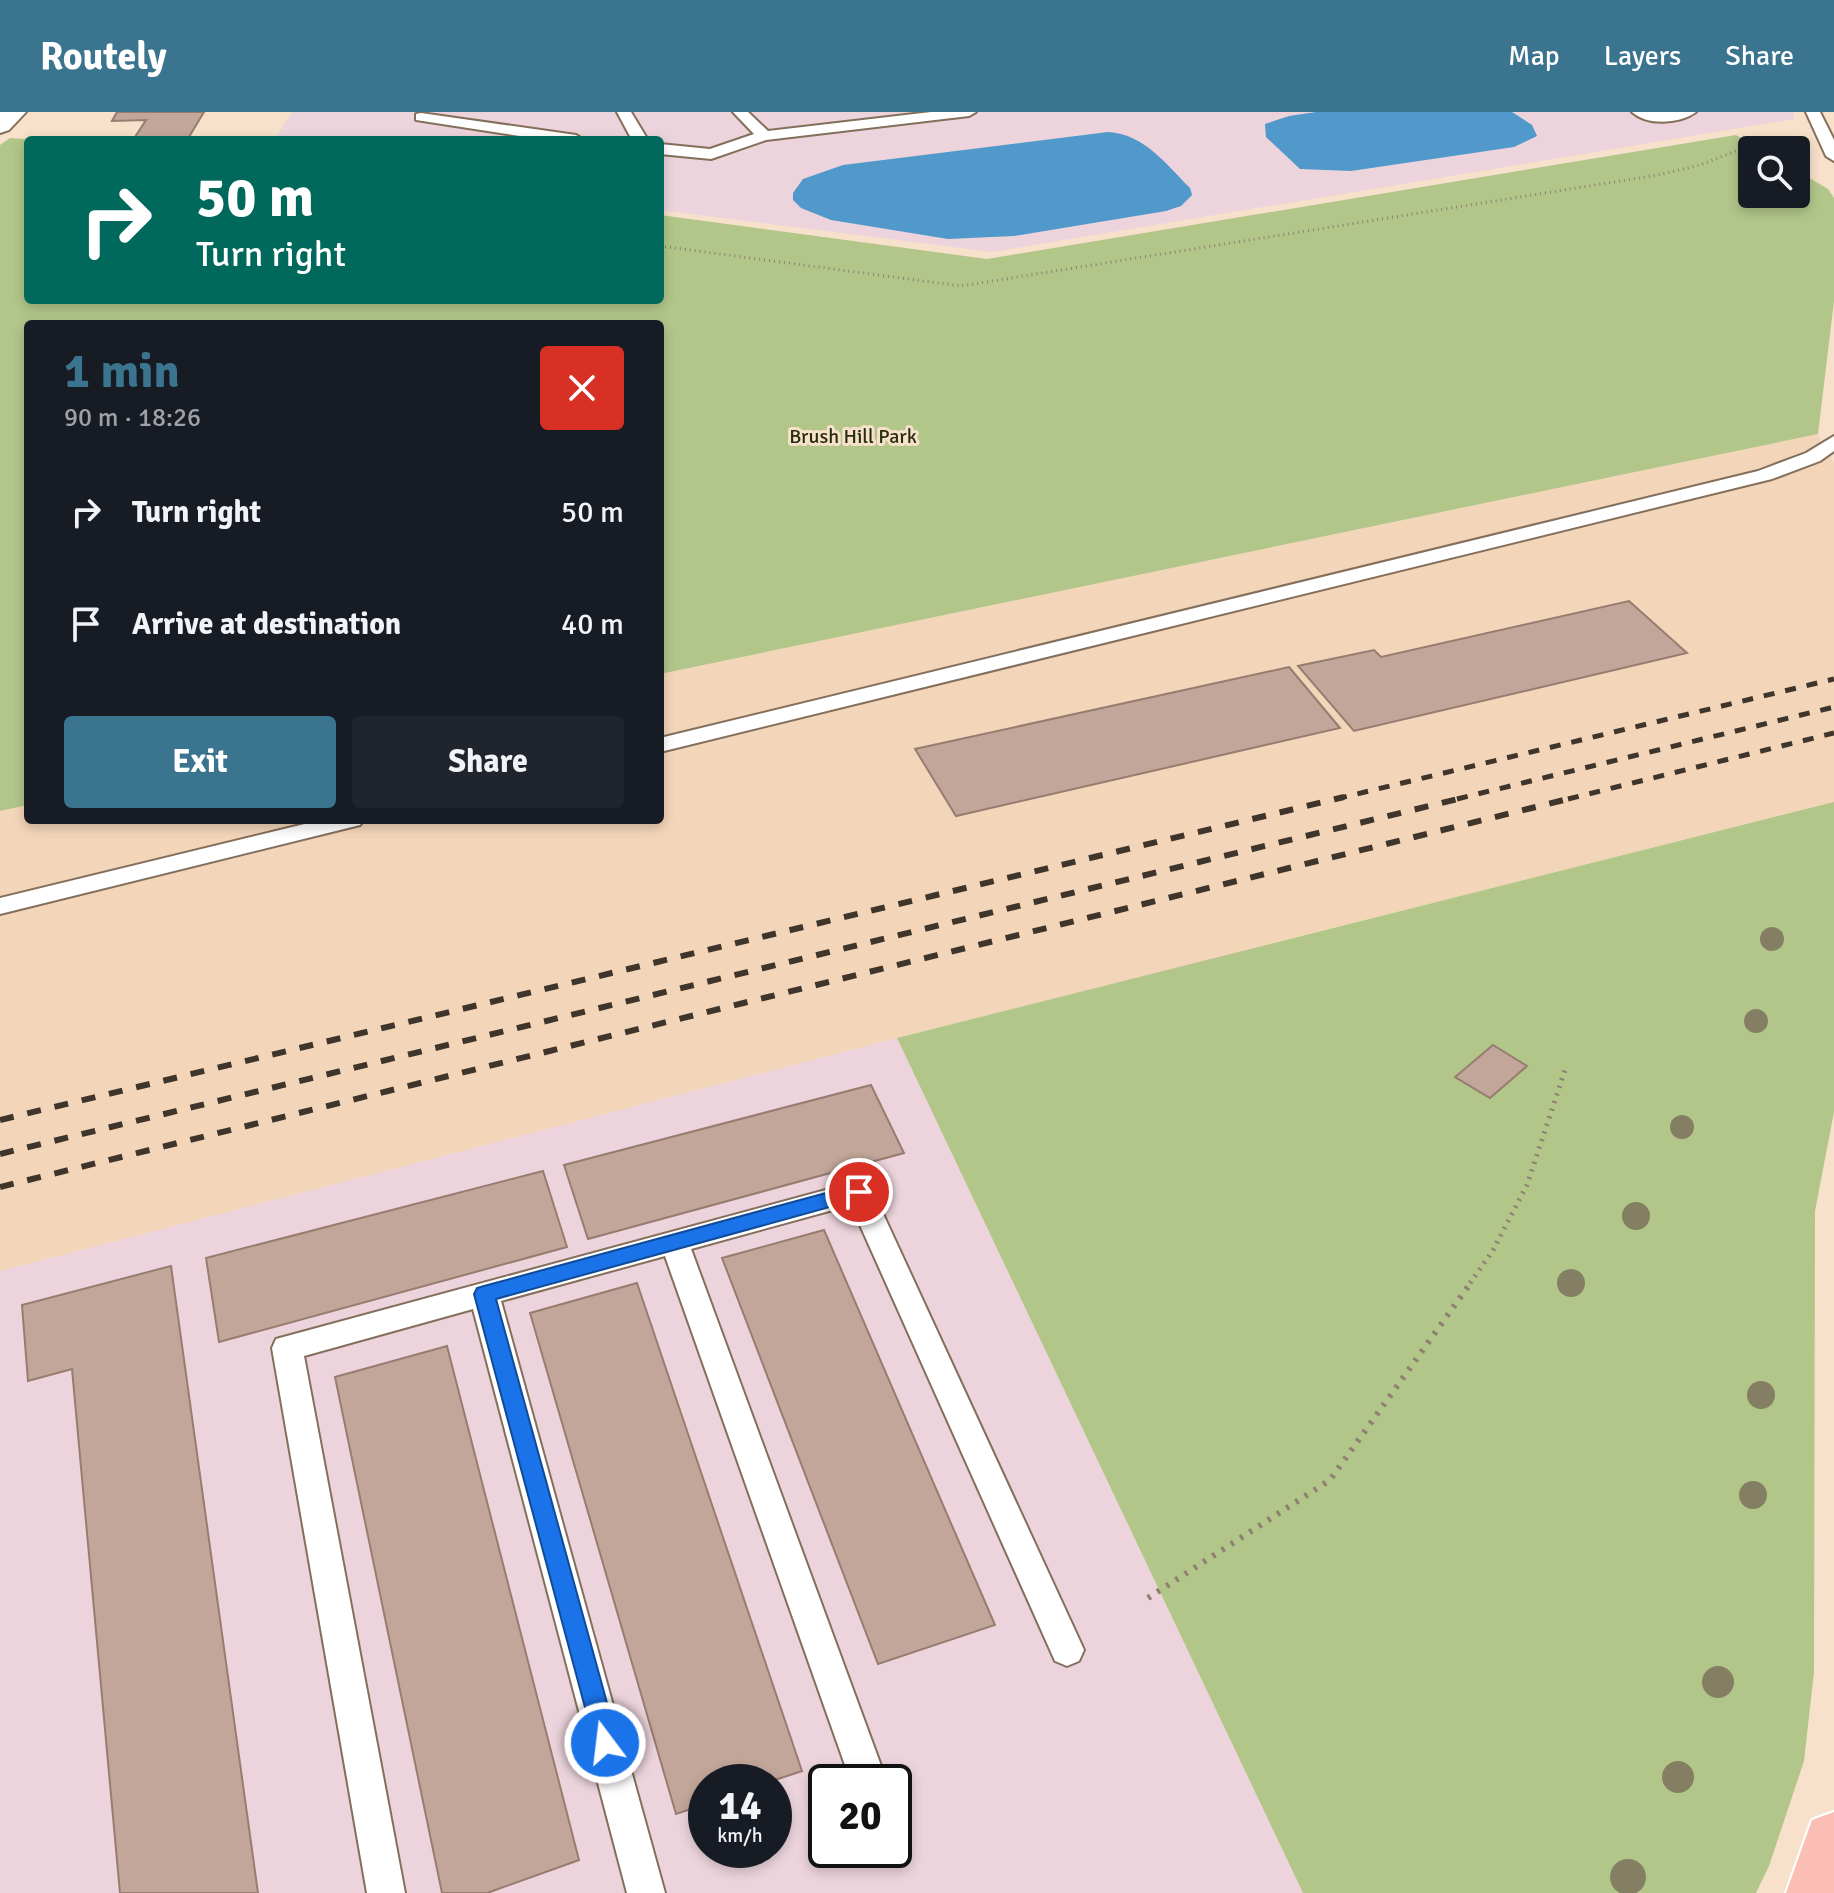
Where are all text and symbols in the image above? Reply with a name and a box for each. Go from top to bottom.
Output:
text: Routely [40,33,167,80]
text: Map [1508,39,1560,73]
text: Layers [1604,39,1681,73]
text: Share [1725,39,1794,73]
map controls [1738,136,1810,208]
button: search [1738,136,1810,208]
text: 50 m [196,163,314,232]
icon: right [64,168,168,272]
text: Turn right [196,232,346,277]
text: 1 min [64,342,180,401]
button: close [540,346,624,430]
text: 90 m · 18:26 [64,402,201,434]
park label: Brush Hill Park [789,424,917,449]
icon: right [64,490,108,534]
text: Turn right [132,494,261,531]
text: 50 m [561,494,624,531]
icon: arrive [64,602,108,646]
text: Arrive at destination [132,606,401,643]
text: 40 m [561,606,624,643]
button: Exit [64,716,336,808]
button: Share [352,716,624,808]
pin [825,1158,893,1226]
icon: arrive [837,1170,881,1214]
position arrow [563,1701,647,1785]
speed limit sign: 20 [808,1764,912,1868]
text: 14 [718,1781,762,1831]
text: km/h [717,1823,763,1848]

